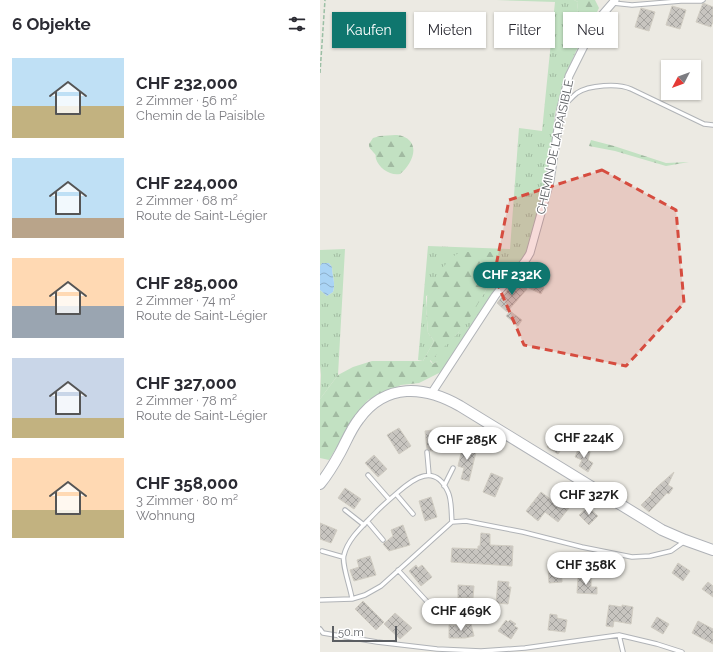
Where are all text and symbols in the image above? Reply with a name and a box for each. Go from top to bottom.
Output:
chip: Kaufen [332,12,406,48]
chip: Mieten [414,12,486,48]
chip: Filter [494,12,555,48]
chip: Neu [563,12,618,48]
icon: filters [286,13,308,35]
text: 6 Objekte [12,14,91,34]
north arrow [661,60,701,100]
map controls [661,60,701,100]
text: CHF 232,000 [136,73,238,93]
icon: home [44,74,92,122]
street label: CHEMIN DE LA PAISIBLE [534,78,576,216]
text: 2 Zimmer · 56 m² [136,93,237,108]
text: Chemin de la Paisible [136,108,265,123]
text: CHF 224,000 [136,173,238,193]
icon: home [44,174,92,222]
text: 2 Zimmer · 68 m² [136,193,238,208]
text: Route de Saint-Légier [136,208,267,223]
pin: CHF 232K [471,262,553,296]
text: CHF 232K [482,267,542,282]
text: CHF 285,000 [136,273,238,293]
icon: home [44,274,92,322]
text: 2 Zimmer · 74 m² [136,293,236,308]
text: Route de Saint-Légier [136,308,267,323]
text: CHF 327,000 [136,373,237,393]
icon: home [44,374,92,422]
text: 2 Zimmer · 78 m² [136,393,237,408]
text: Route de Saint-Légier [136,408,267,423]
pin: CHF 224K [543,425,625,459]
pin: CHF 285K [426,427,508,461]
text: CHF 224K [554,430,614,445]
text: CHF 285K [437,432,497,447]
text: CHF 358,000 [136,473,238,493]
icon: home [44,474,92,522]
pin: CHF 327K [548,482,630,516]
text: CHF 327K [559,487,619,502]
text: 3 Zimmer · 80 m² [136,493,238,508]
text: Wohnung [136,508,195,523]
pin: CHF 358K [545,552,627,586]
text: CHF 358K [556,557,616,572]
pin: CHF 469K [420,598,502,632]
text: CHF 469K [431,603,491,618]
scale bar [332,624,397,643]
text: 50 m [338,626,364,639]

